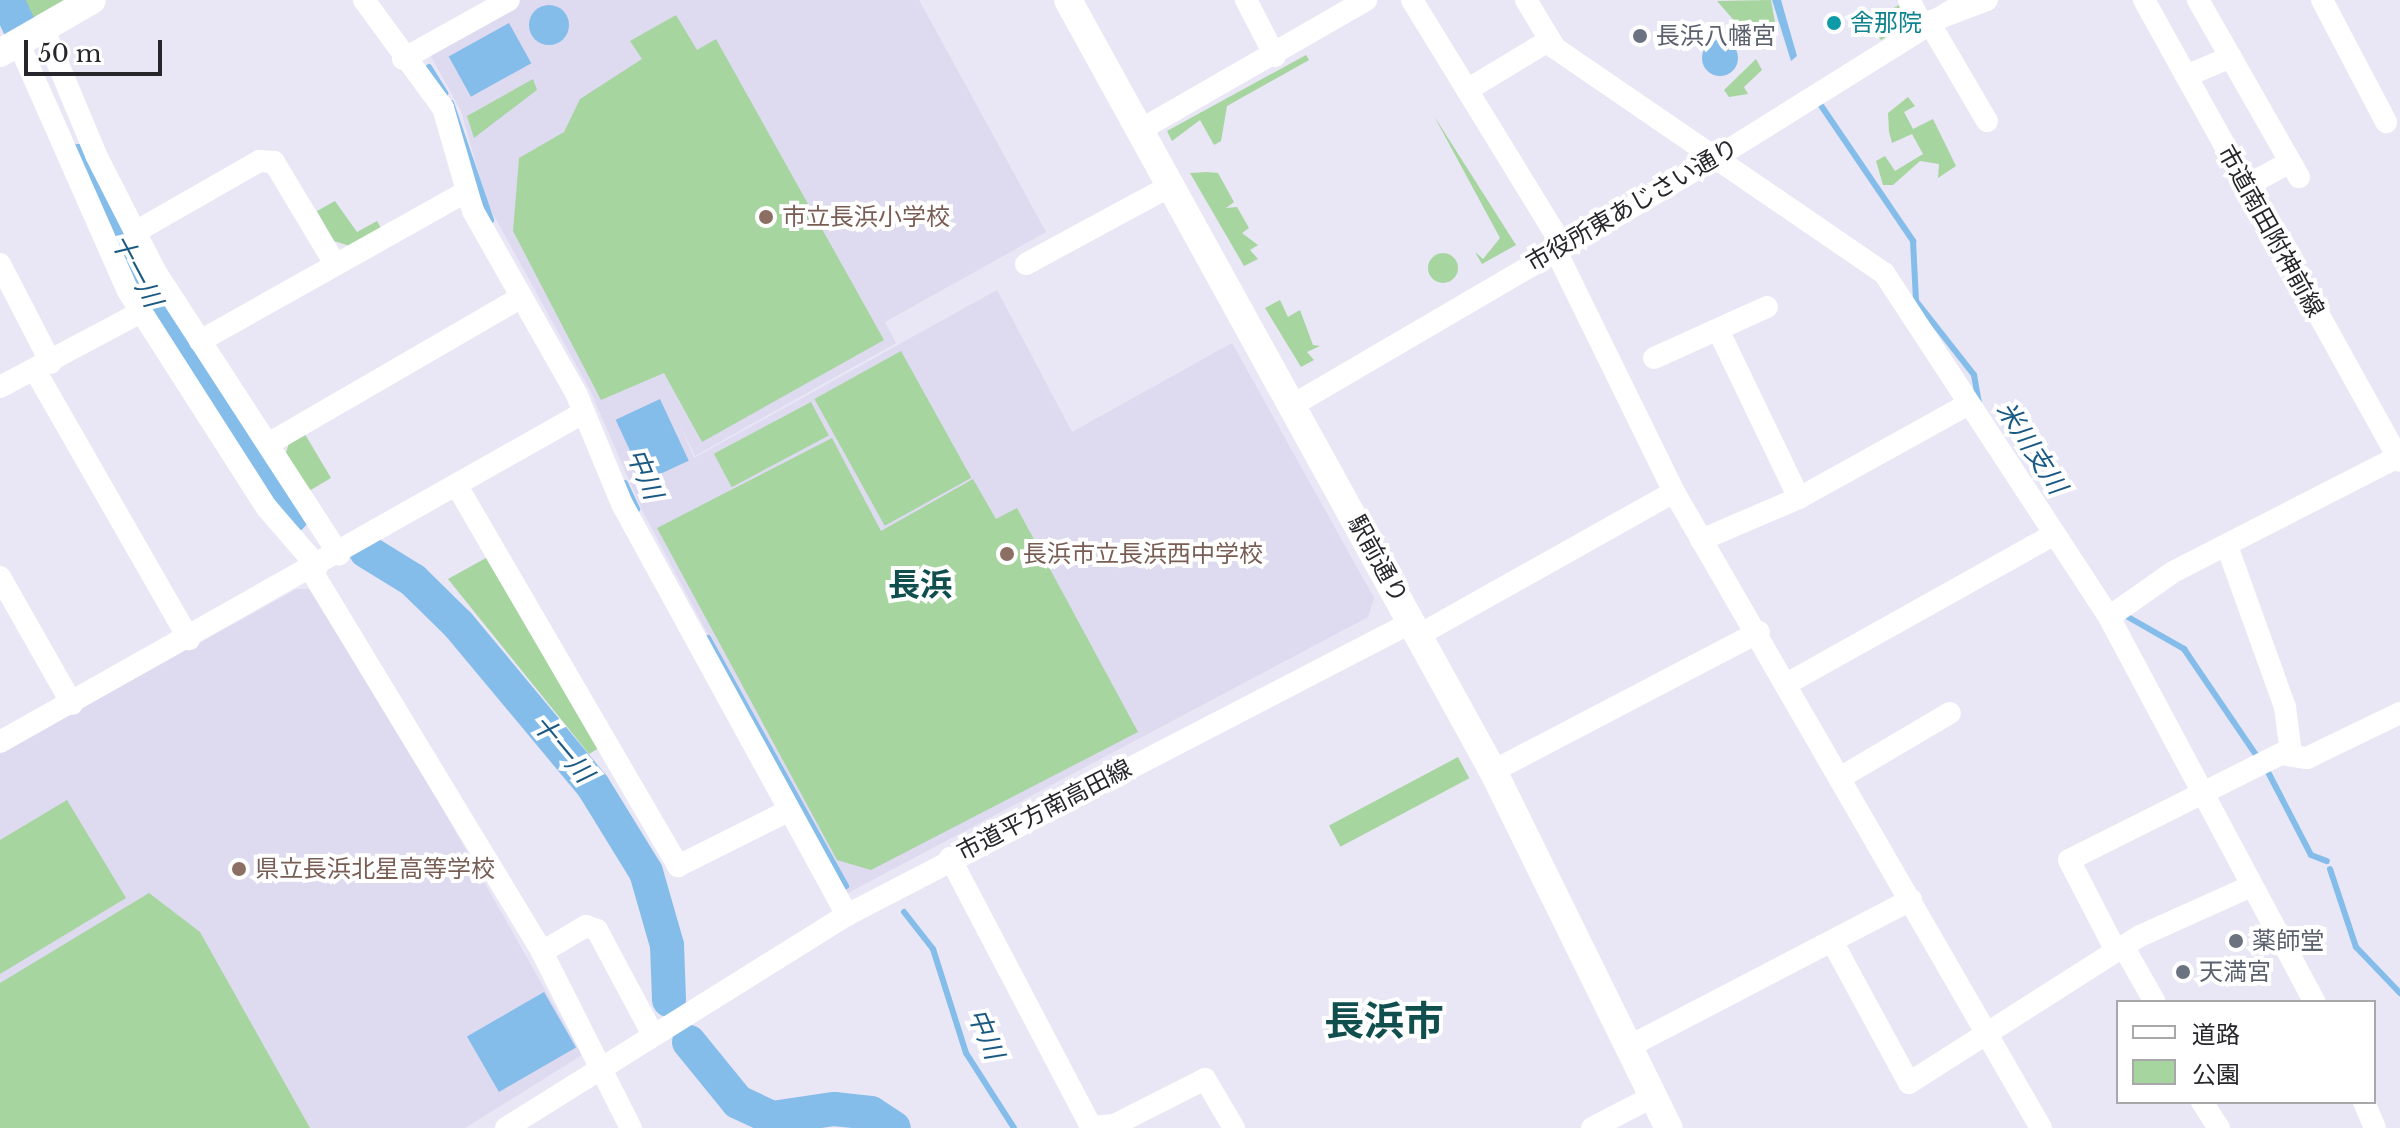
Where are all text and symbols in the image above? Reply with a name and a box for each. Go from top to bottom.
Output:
place label: 舎那院 [1850,9,1922,37]
marker: 舎那院 [1825,14,1843,32]
place label: 長浜八幡宮 [1656,22,1776,50]
scale bar [28,24,166,74]
marker: 長浜八幡宮 [1631,27,1649,45]
text: 50 m [38,39,101,68]
street label: 市役所東あじさい通り [1521,133,1743,277]
street label: 市道南田附神前線 [2212,140,2330,322]
place label: 市立長浜小学校 [782,203,950,231]
marker: 市立長浜小学校 [757,208,775,226]
water label: 十一川 [104,229,168,313]
water label: 米川支川 [1990,396,2072,500]
water label: 中川 [619,444,669,504]
street label: 駅前通り [1342,510,1414,608]
place label: 長浜市立長浜西中学校 [1023,540,1263,568]
marker: 長浜市立長浜西中学校 [998,545,1016,563]
district label: 長浜 [888,566,952,604]
water label: 十一川 [525,709,599,789]
street label: 市道平方南高田線 [952,754,1136,866]
place label: 県立長浜北星高等学校 [255,855,495,883]
marker: 県立長浜北星高等学校 [230,860,248,878]
place label: 薬師堂 [2252,927,2324,955]
marker: 薬師堂 [2227,932,2245,950]
place label: 天満宮 [2199,958,2271,986]
marker: 天満宮 [2174,963,2192,981]
district label: 長浜市 [1324,997,1444,1045]
legend [2116,1000,2376,1104]
water label: 中川 [960,1004,1010,1064]
text: 道路 [2192,1020,2240,1049]
text: 公園 [2192,1060,2240,1089]

